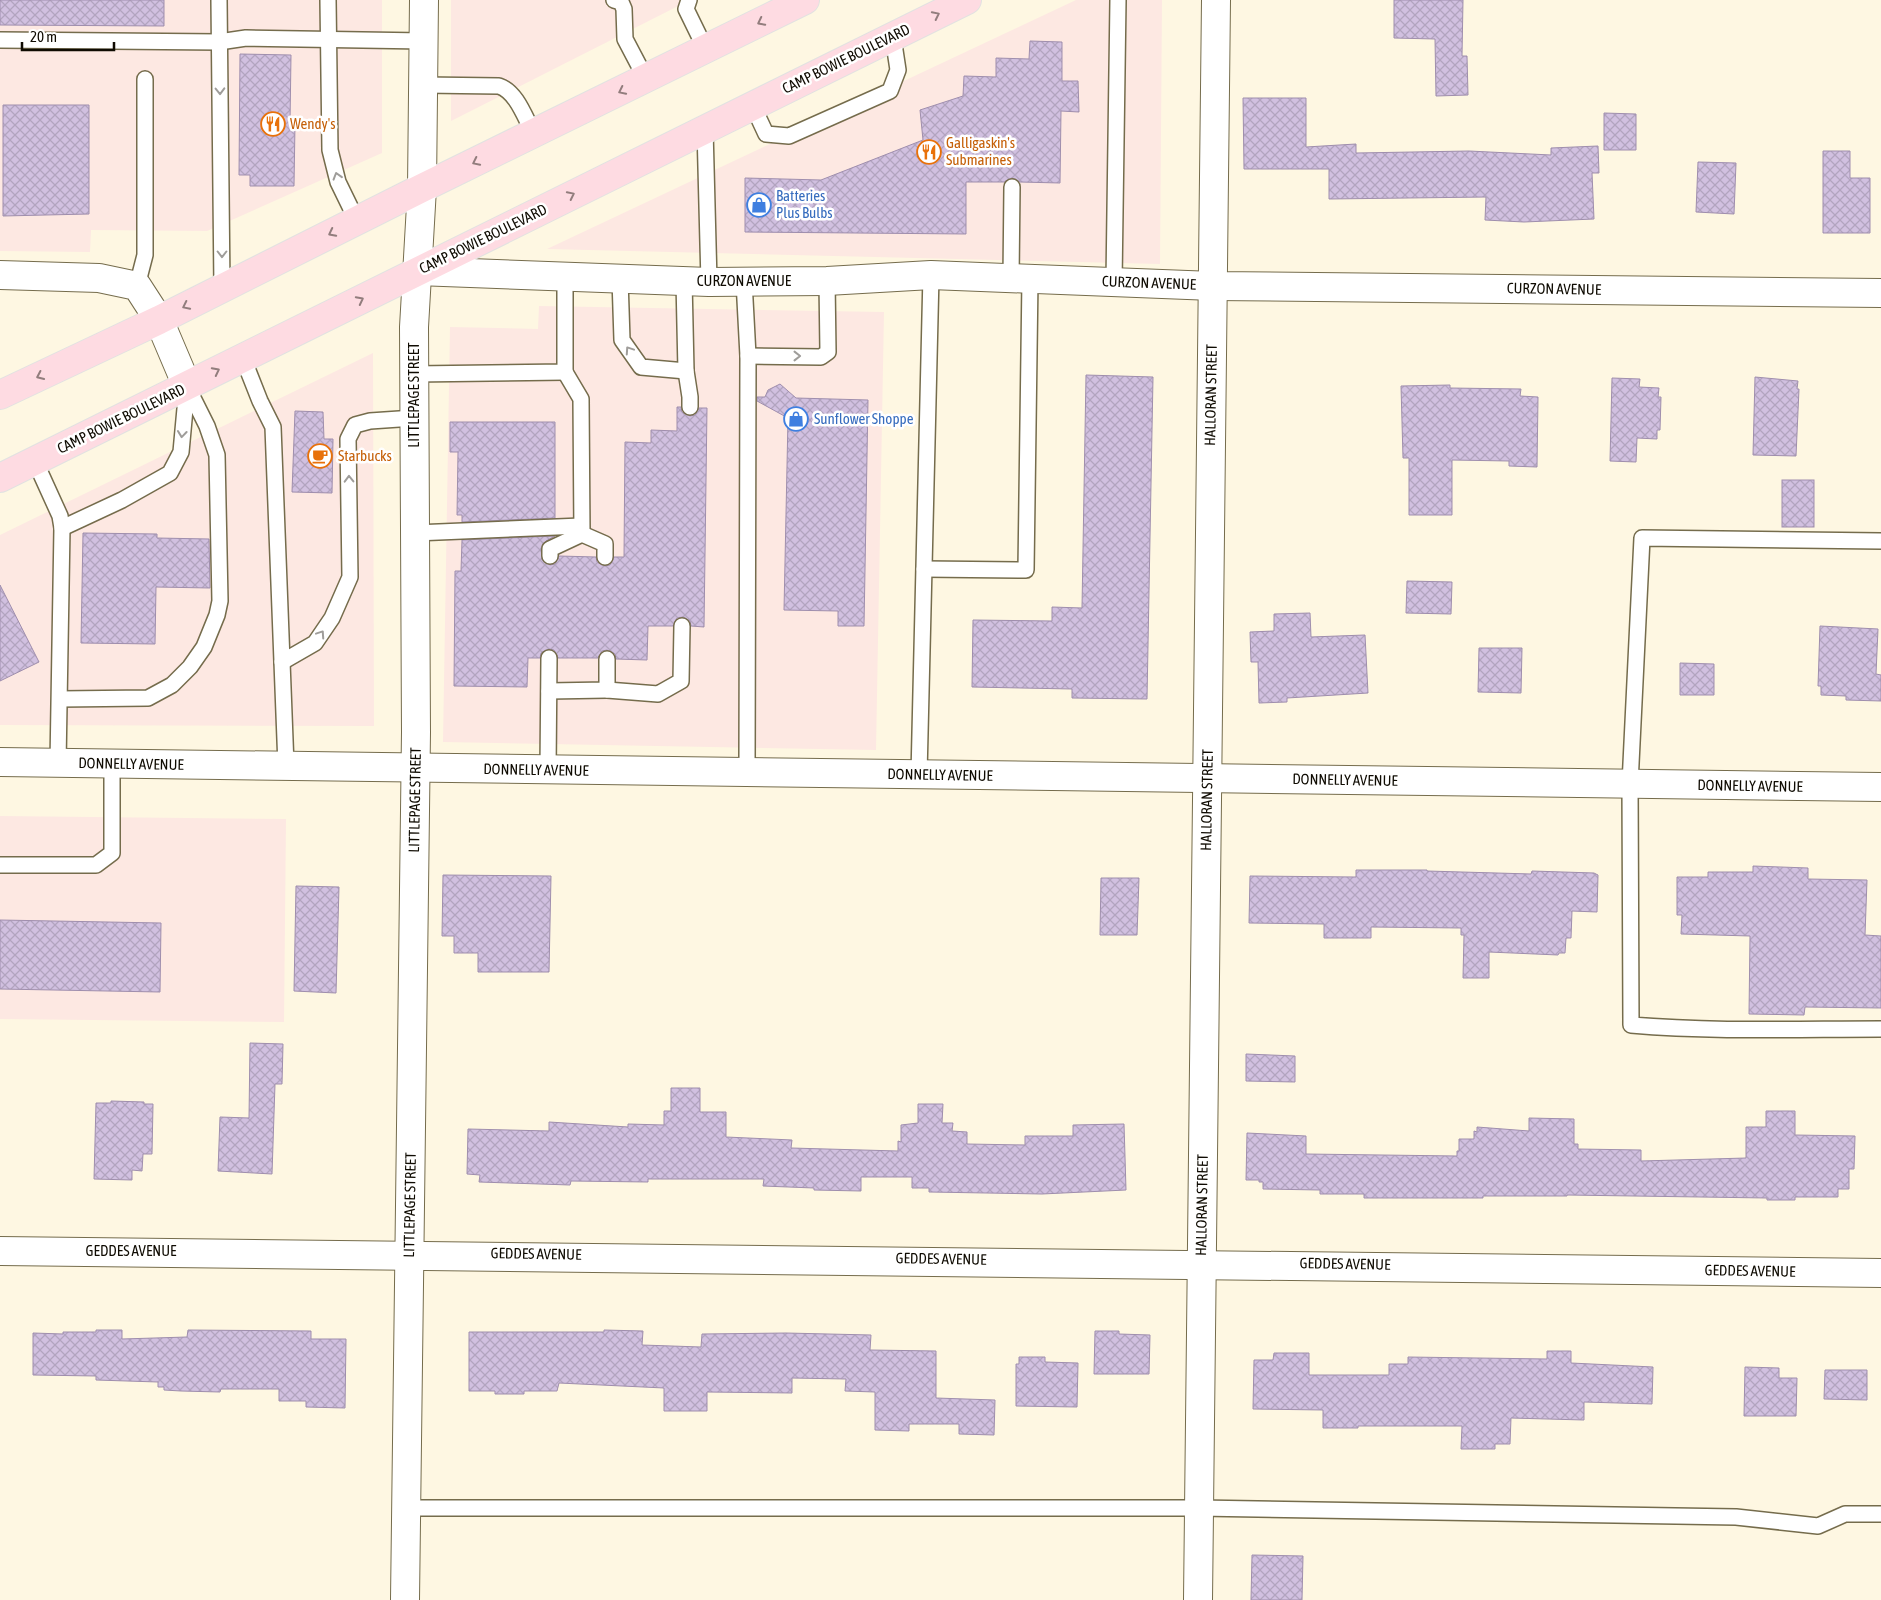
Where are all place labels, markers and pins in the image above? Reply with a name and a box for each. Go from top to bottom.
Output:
restaurant icon: Wendy's [260,111,286,137]
place label: Wendy's [290,115,336,132]
place label: Galligaskin's Submarines [946,134,1015,168]
restaurant icon: Galligaskin's Submarines [916,139,942,165]
place label: Batteries Plus Bulbs [776,187,833,221]
shop icon: Batteries Plus Bulbs [746,192,772,218]
shop icon: Sunflower Shoppe [783,406,809,432]
place label: Sunflower Shoppe [814,410,914,427]
cafe icon: Starbucks [307,443,333,469]
place label: Starbucks [338,447,392,464]

